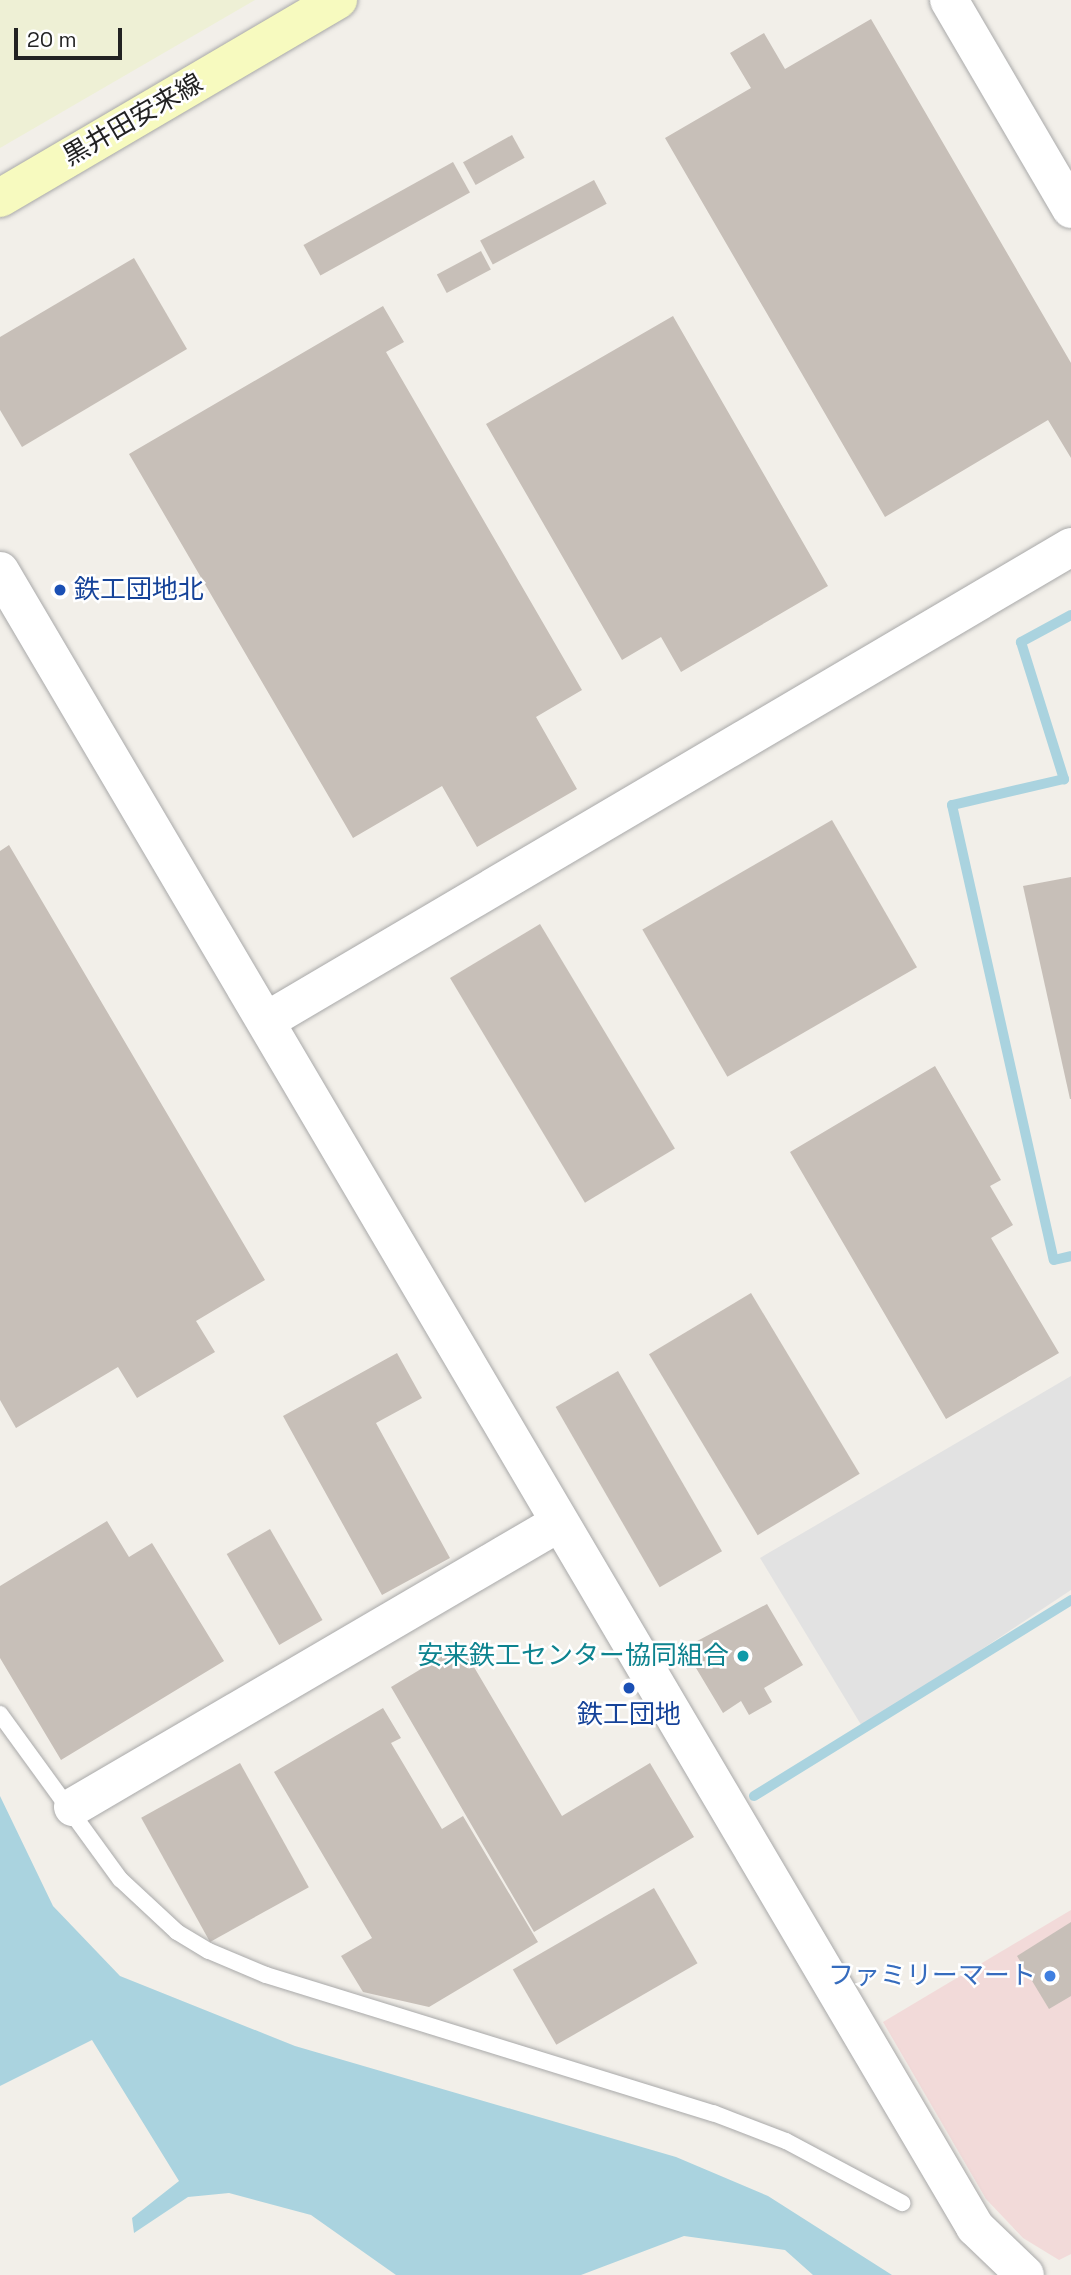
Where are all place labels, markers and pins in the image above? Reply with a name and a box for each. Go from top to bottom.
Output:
place label: 鉄工団地北 [74,574,204,606]
marker: 鉄工団地北 [52,582,68,598]
place label: 安来鉄工センター協同組合 [417,1640,729,1672]
marker: 安来鉄工センター協同組合 [735,1648,751,1664]
marker: 鉄工団地 [621,1680,637,1696]
place label: 鉄工団地 [577,1699,681,1731]
place label: ファミリーマート [828,1960,1036,1992]
marker: ファミリーマート [1042,1968,1058,1984]

